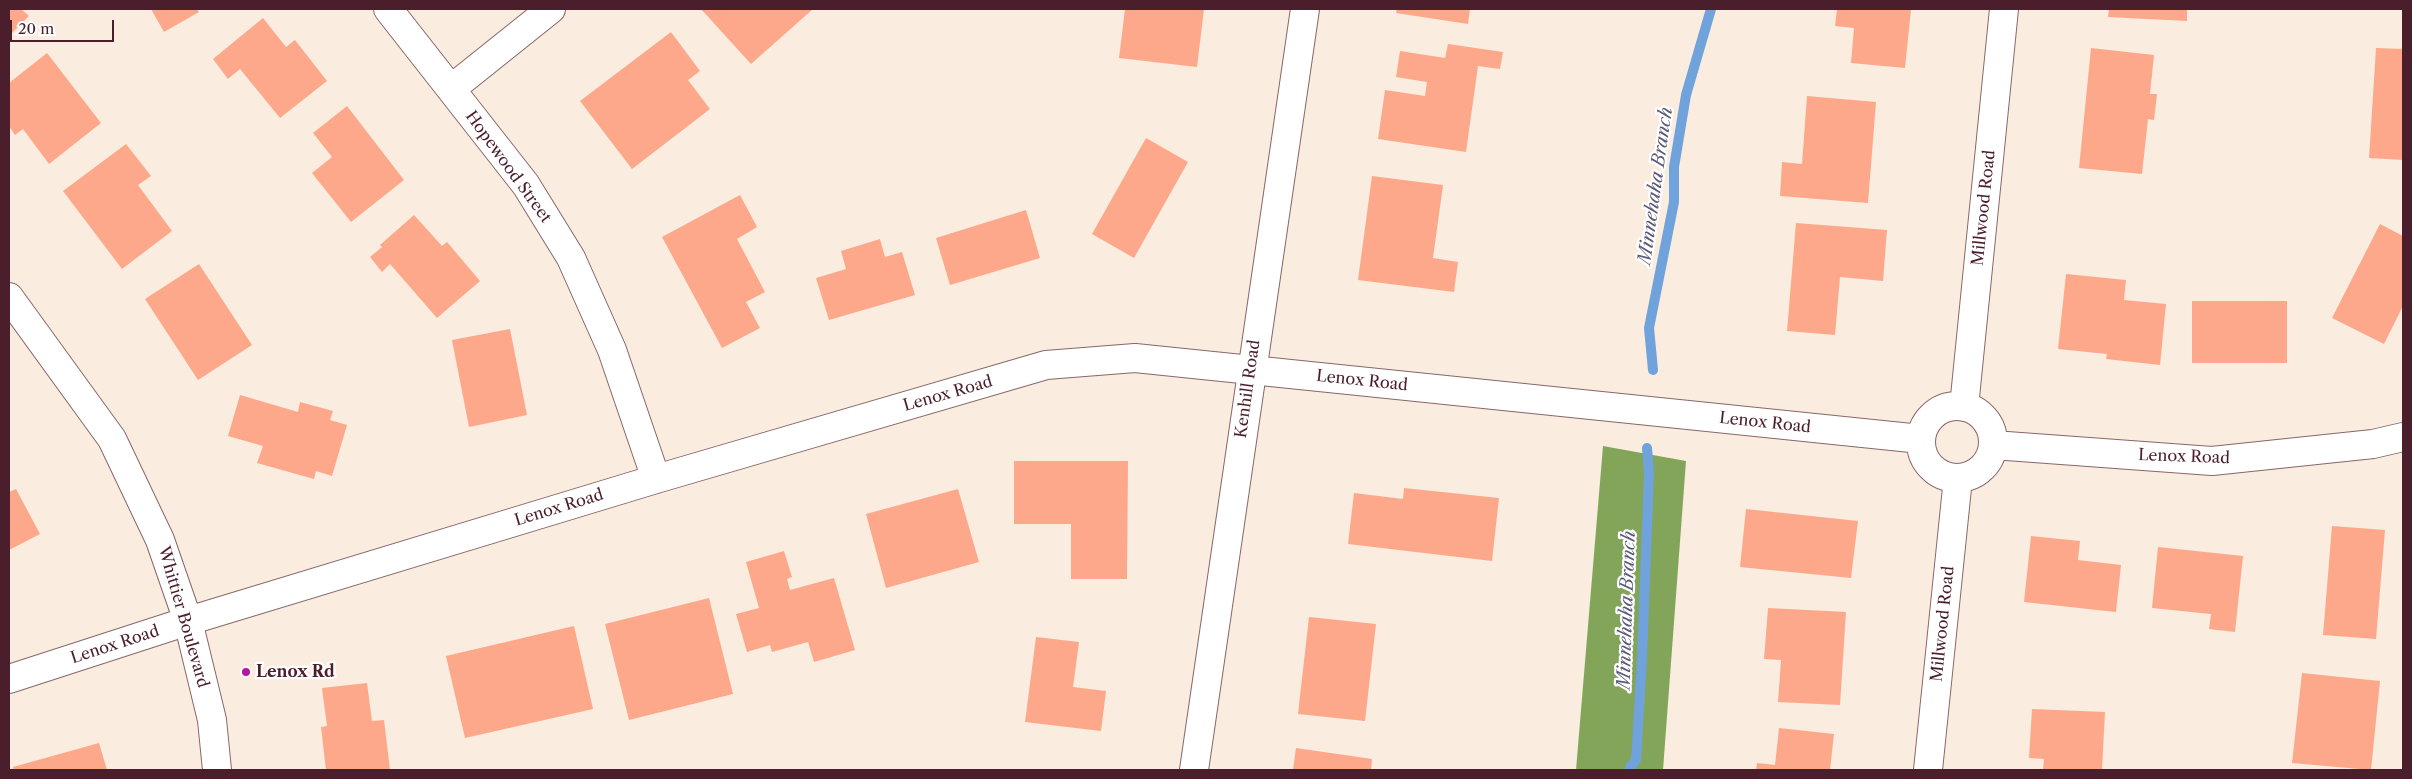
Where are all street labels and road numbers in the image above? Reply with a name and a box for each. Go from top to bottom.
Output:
street label: Hopewood Street [461,107,555,227]
street label: Millwood Road [1968,149,2000,267]
street label: Kenhill Road [1232,339,1264,439]
street label: Lenox Road [1315,367,1409,395]
street label: Lenox Road [901,372,995,416]
street label: Lenox Road [1718,409,1812,437]
street label: Lenox Road [2138,446,2230,468]
street label: Lenox Road [512,485,606,531]
street label: Whittier Boulevard [154,544,212,690]
street label: Millwood Road [1927,565,1959,683]
street label: Lenox Road [68,622,162,668]

